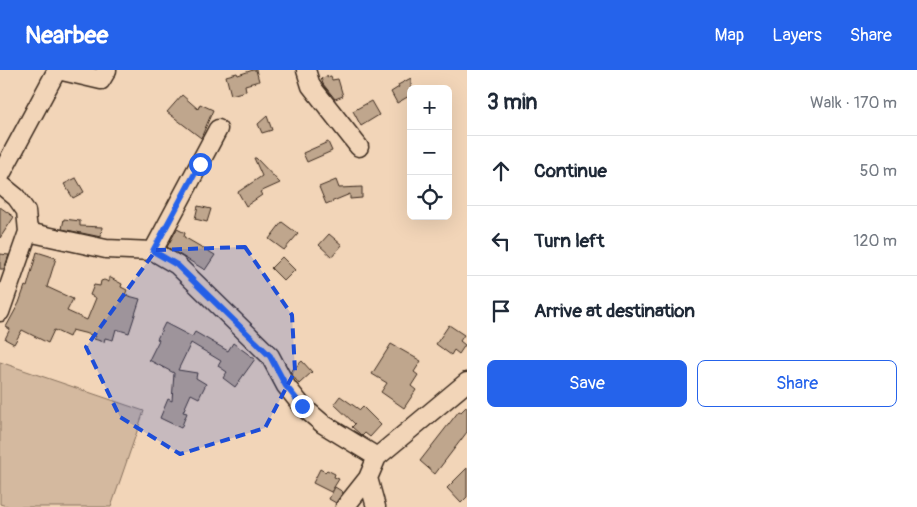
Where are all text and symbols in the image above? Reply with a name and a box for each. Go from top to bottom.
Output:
text: Nearbee [25,21,108,50]
text: Map [715,24,744,47]
text: Layers [772,24,822,47]
text: Share [850,24,892,47]
map controls [407,85,452,220]
button: + [407,85,452,130]
text: 3 min [487,89,537,116]
text: Walk · 170 m [810,93,897,113]
button: − [407,130,452,175]
route start [189,153,212,176]
icon: ahead [487,157,515,185]
text: Continue [534,159,607,183]
text: 50 m [860,161,897,181]
button: locate [407,175,452,220]
icon: left [487,227,515,255]
text: Turn left [534,229,604,253]
text: 120 m [853,231,897,251]
icon: arrive [487,297,515,325]
text: Arrive at destination [534,299,695,323]
button: Save [487,360,687,407]
button: Share [697,360,897,407]
route end [291,395,314,418]

